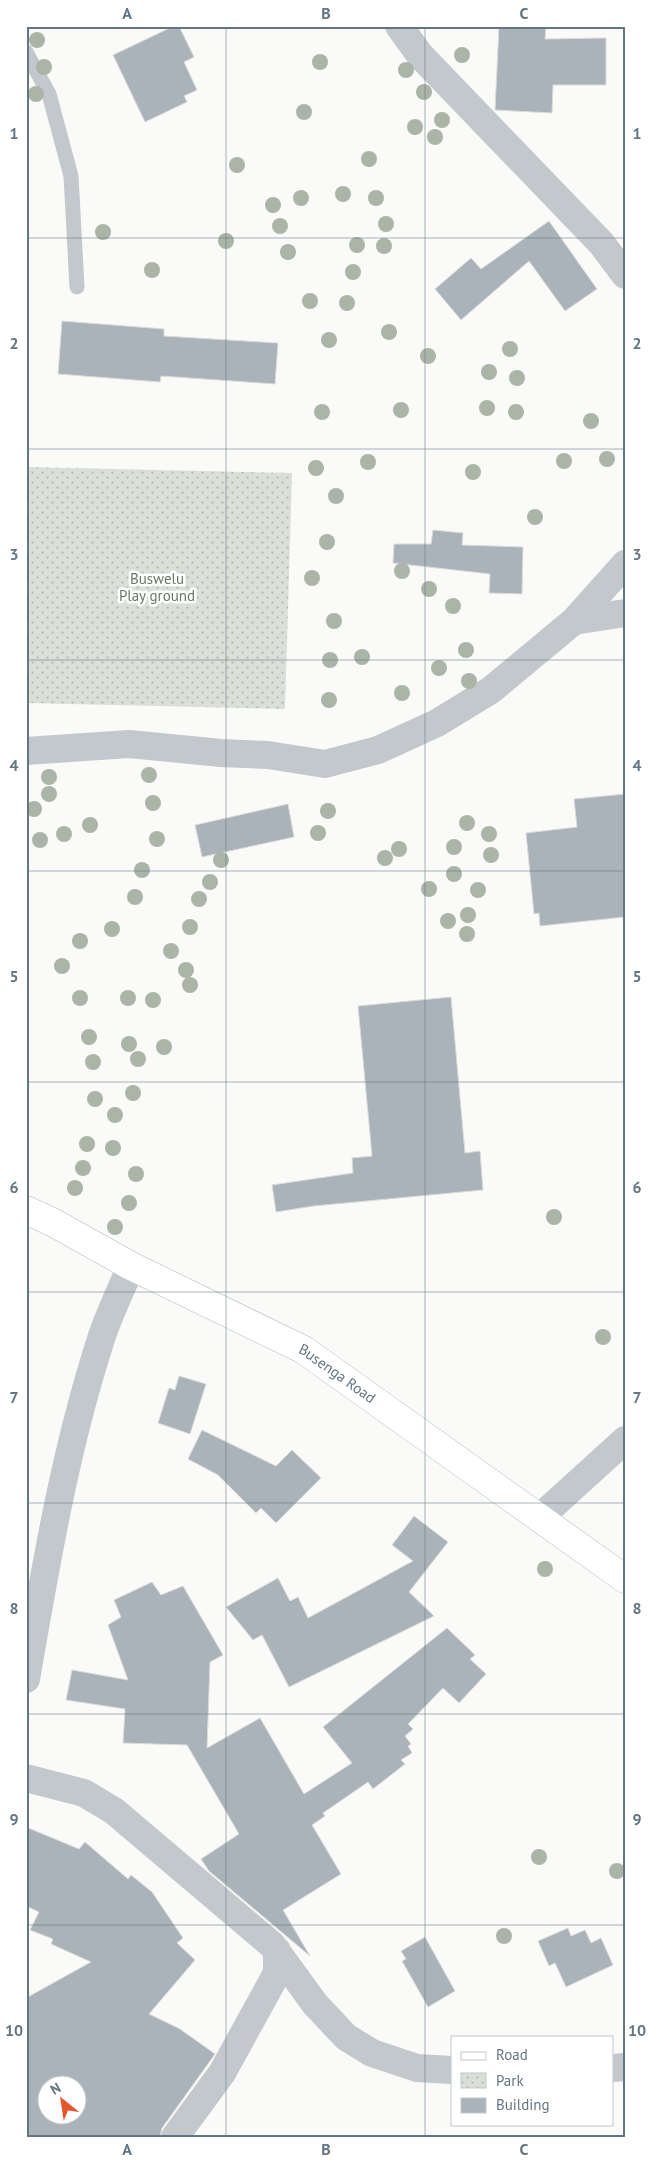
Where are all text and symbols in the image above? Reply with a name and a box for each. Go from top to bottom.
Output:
text: A [122,3,132,23]
text: B [321,3,331,23]
text: C [520,3,529,23]
text: 1 [9,123,19,143]
text: 1 [632,123,642,143]
text: 2 [9,333,19,353]
text: 2 [632,333,642,353]
text: 3 [9,544,19,564]
text: 3 [632,544,642,564]
park label: Buswelu Play ground [119,569,195,605]
text: 4 [9,755,19,775]
text: 4 [632,755,642,775]
text: 5 [9,966,19,986]
text: 5 [632,966,642,986]
text: 6 [9,1177,19,1197]
text: 6 [632,1177,642,1197]
street label: Busenga Road [296,1339,380,1407]
text: 7 [9,1387,19,1407]
text: 7 [632,1387,642,1407]
text: 8 [9,1598,19,1618]
text: 8 [632,1598,642,1618]
text: 9 [9,1809,19,1829]
text: 9 [632,1809,642,1829]
text: 10 [5,2020,23,2040]
text: 10 [628,2020,646,2040]
legend [451,2036,614,2126]
text: Road [496,2045,528,2064]
text: Park [496,2071,524,2090]
north arrow [38,2076,88,2126]
text: N [47,2079,64,2099]
text: Building [496,2095,550,2114]
text: A [122,2139,132,2159]
text: B [321,2139,331,2159]
text: C [520,2139,529,2159]

